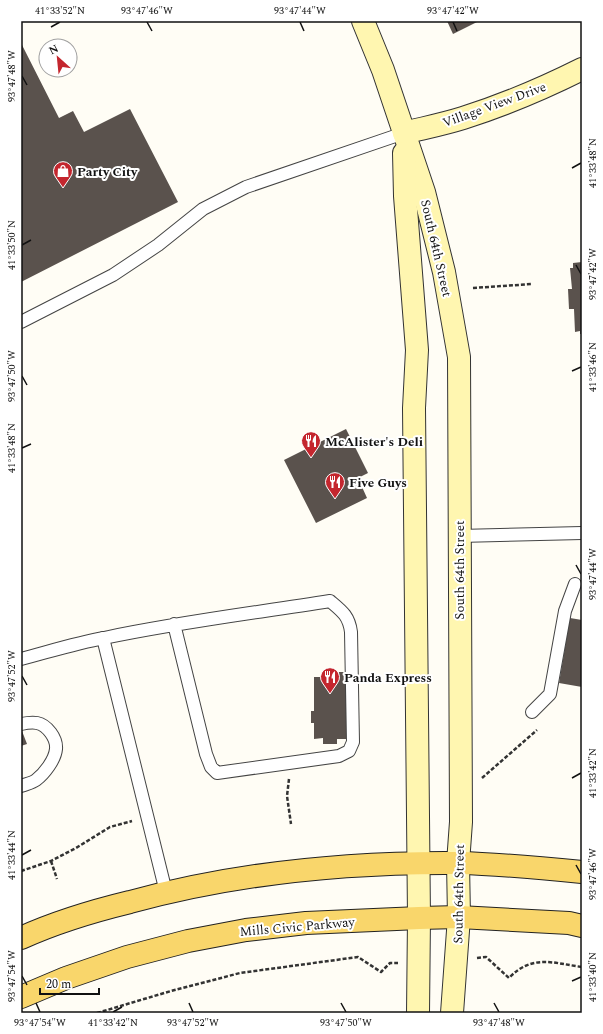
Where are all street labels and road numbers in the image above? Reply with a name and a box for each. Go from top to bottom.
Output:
street label: Village View Drive [440,77,549,133]
street label: South 64th Street [415,198,457,299]
street label: South 64th Street [450,520,470,620]
street label: South 64th Street [448,844,470,944]
street label: Mills Civic Parkway [239,912,356,942]

